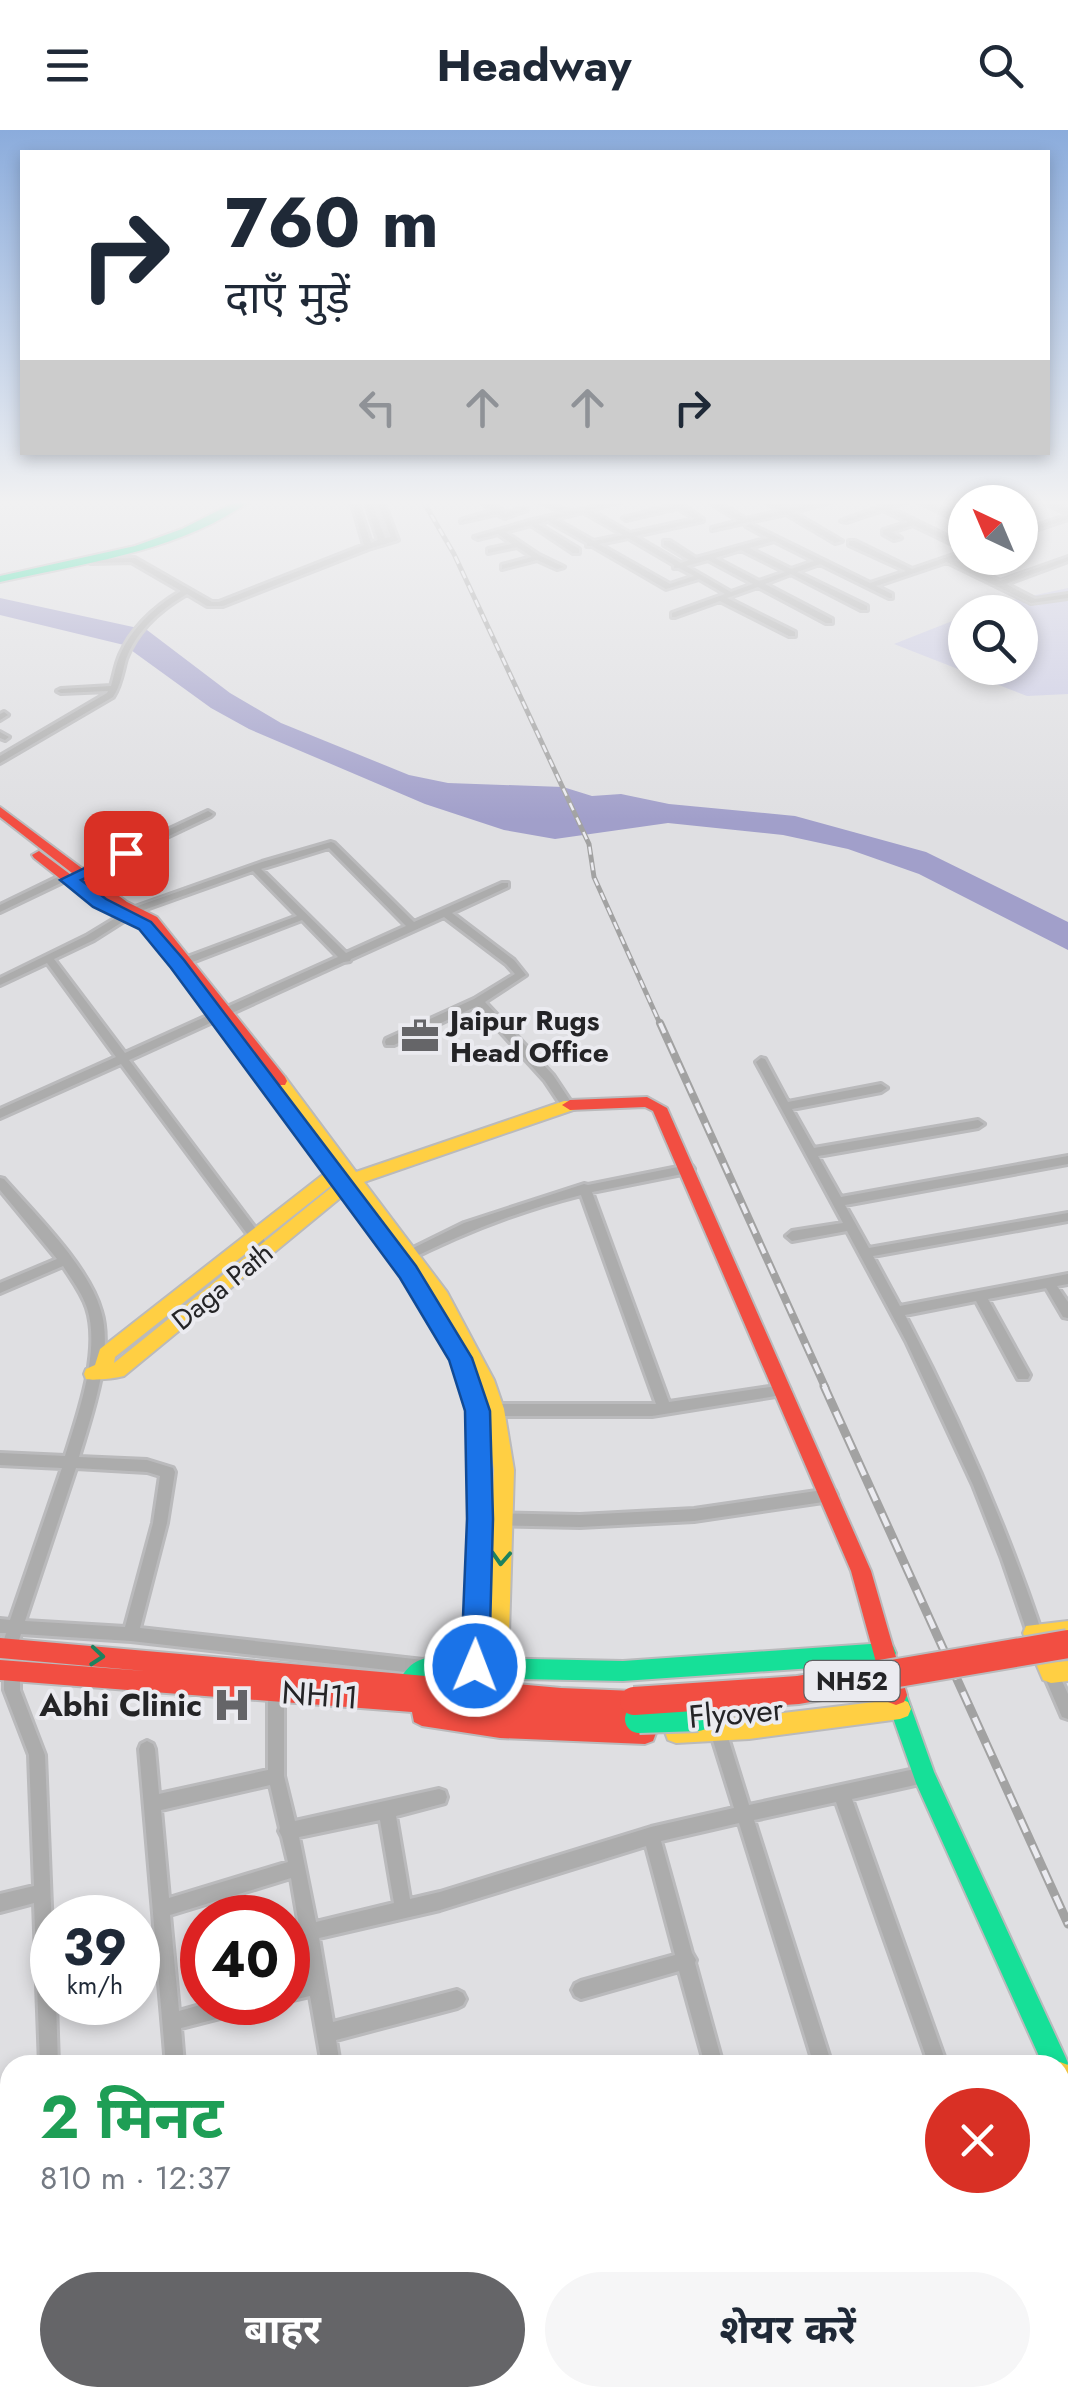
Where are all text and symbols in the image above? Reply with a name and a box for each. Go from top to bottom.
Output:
text: Headway [437,33,631,98]
icon: menu [40,38,95,93]
icon: search [973,38,1028,93]
text: 760 m [225,172,439,273]
icon: right [60,190,190,320]
text: दाएँ मुड़ें [225,265,350,330]
icon: left [350,380,405,435]
icon: ahead [455,380,510,435]
icon: ahead [560,380,615,435]
icon: right [665,380,720,435]
north arrow [948,485,1038,575]
map controls [948,485,1038,685]
button: search [948,595,1038,685]
pin [84,811,169,896]
icon: arrive [99,826,154,881]
place label: Jaipur Rugs Head Office [445,1000,609,1073]
office icon: Jaipur Rugs Head Office [399,1015,441,1057]
street label: Daga Path [163,1233,282,1340]
one-way arrow [491,1551,512,1567]
position arrow [423,1614,527,1718]
one-way arrow [90,1645,106,1667]
road number: NH52 [804,1661,900,1701]
street label: NH11 [280,1669,360,1721]
place label: Abhi Clinic [38,1682,202,1728]
hospital icon: Abhi Clinic [211,1684,253,1726]
street label: Flyover [687,1686,785,1740]
speed limit sign: 40 [180,1895,310,2025]
text: 39 [63,1911,127,1984]
text: km/h [67,1967,123,2003]
text: 2 मिनट [40,2074,223,2161]
button: close [925,2088,1030,2193]
text: 810 m · 12:37 [40,2155,230,2201]
button: बाहर [40,2272,525,2387]
button: शेयर करें [545,2272,1030,2387]

